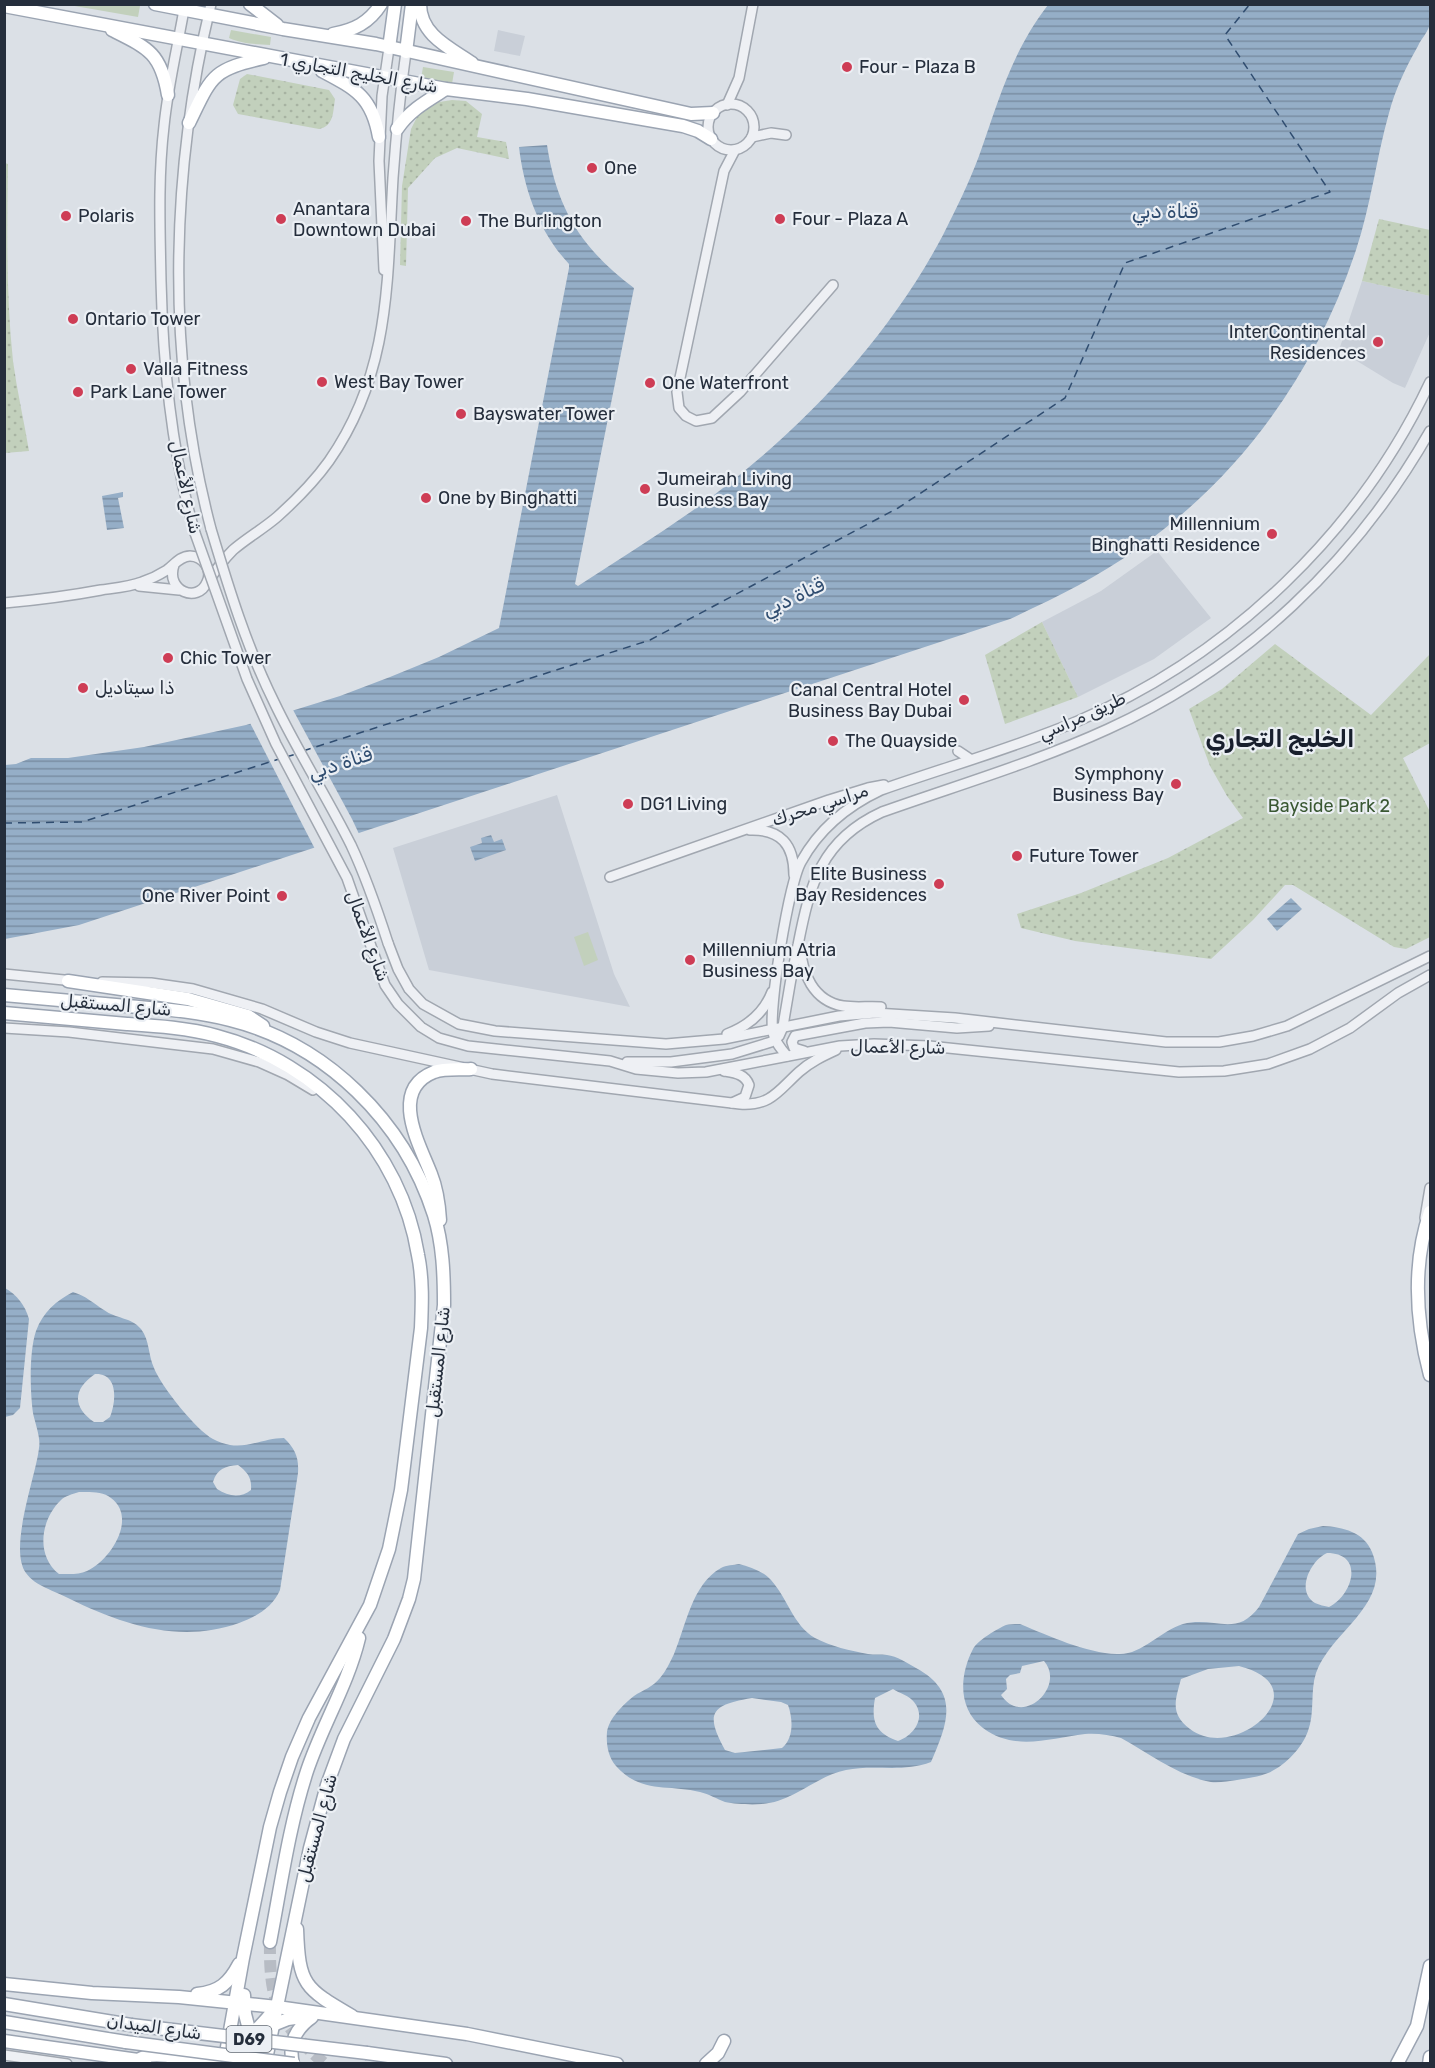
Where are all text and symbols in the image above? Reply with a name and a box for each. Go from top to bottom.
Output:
street label: شارع الخليج التجاري 1 [278,48,440,99]
place label: Four - Plaza B [859,56,976,78]
marker: Four - Plaza B [840,60,854,74]
place label: One [604,157,637,179]
marker: One [585,161,599,175]
place label: Anantara Downtown Dubai [293,198,436,241]
water label: قناة دبي [1132,199,1198,226]
place label: Polaris [78,205,134,227]
place label: Four - Plaza A [792,208,908,230]
marker: Polaris [59,209,73,223]
place label: The Burlington [478,210,602,232]
marker: Anantara Downtown Dubai [274,212,288,226]
marker: Four - Plaza A [773,212,787,226]
marker: The Burlington [459,214,473,228]
place label: Ontario Tower [85,308,200,330]
marker: Ontario Tower [66,312,80,326]
place label: InterContinental Residences [1229,321,1366,364]
marker: InterContinental Residences [1371,335,1385,349]
place label: Valla Fitness [143,358,248,380]
marker: Valla Fitness [124,362,138,376]
place label: West Bay Tower [334,371,464,393]
place label: One Waterfront [662,372,789,394]
marker: West Bay Tower [315,375,329,389]
marker: One Waterfront [643,376,657,390]
place label: Park Lane Tower [90,381,227,403]
marker: Park Lane Tower [71,385,85,399]
place label: Bayswater Tower [473,403,615,425]
marker: Bayswater Tower [454,407,468,421]
street label: شارع الأعمال [164,438,207,536]
place label: Jumeirah Living Business Bay [657,468,792,511]
marker: Jumeirah Living Business Bay [638,482,652,496]
place label: One by Binghatti [438,487,577,509]
marker: One by Binghatti [419,491,433,505]
place label: Millennium Binghatti Residence [1091,513,1260,556]
marker: Millennium Binghatti Residence [1265,527,1279,541]
water label: قناة دبي [758,572,829,625]
place label: Chic Tower [180,647,271,669]
marker: Chic Tower [161,651,175,665]
place label: ذا سيتاديل [95,677,174,699]
place label: Canal Central Hotel Business Bay Dubai [788,679,952,722]
marker: ذا سيتاديل [76,681,90,695]
street label: طريق مراسي [1035,687,1130,747]
marker: Canal Central Hotel Business Bay Dubai [957,693,971,707]
district label: الخليج التجاري [1206,725,1354,756]
place label: The Quayside [845,730,957,752]
marker: The Quayside [826,734,840,748]
water label: قناة دبي [305,741,376,788]
place label: Symphony Business Bay [1052,763,1164,806]
marker: Symphony Business Bay [1169,777,1183,791]
street label: مراسي محرك [769,779,872,833]
place label: DG1 Living [640,793,727,815]
park label: Bayside Park 2 [1268,795,1390,817]
marker: DG1 Living [621,797,635,811]
place label: Future Tower [1029,845,1139,867]
marker: Future Tower [1010,849,1024,863]
place label: Elite Business Bay Residences [795,863,927,906]
marker: Elite Business Bay Residences [932,877,946,891]
place label: One River Point [142,885,270,907]
street label: شارع الأعمال [340,888,395,985]
marker: One River Point [275,889,289,903]
place label: Millennium Atria Business Bay [702,939,836,982]
marker: Millennium Atria Business Bay [683,953,697,967]
street label: شارع المستقبل [60,989,172,1022]
street label: شارع الأعمال [850,1035,946,1060]
street label: شارع المستقبل [421,1306,456,1419]
street label: شارع المستقبل [292,1771,343,1885]
street label: شارع الميدان [105,2009,203,2046]
road number: D69 [226,2026,272,2052]

